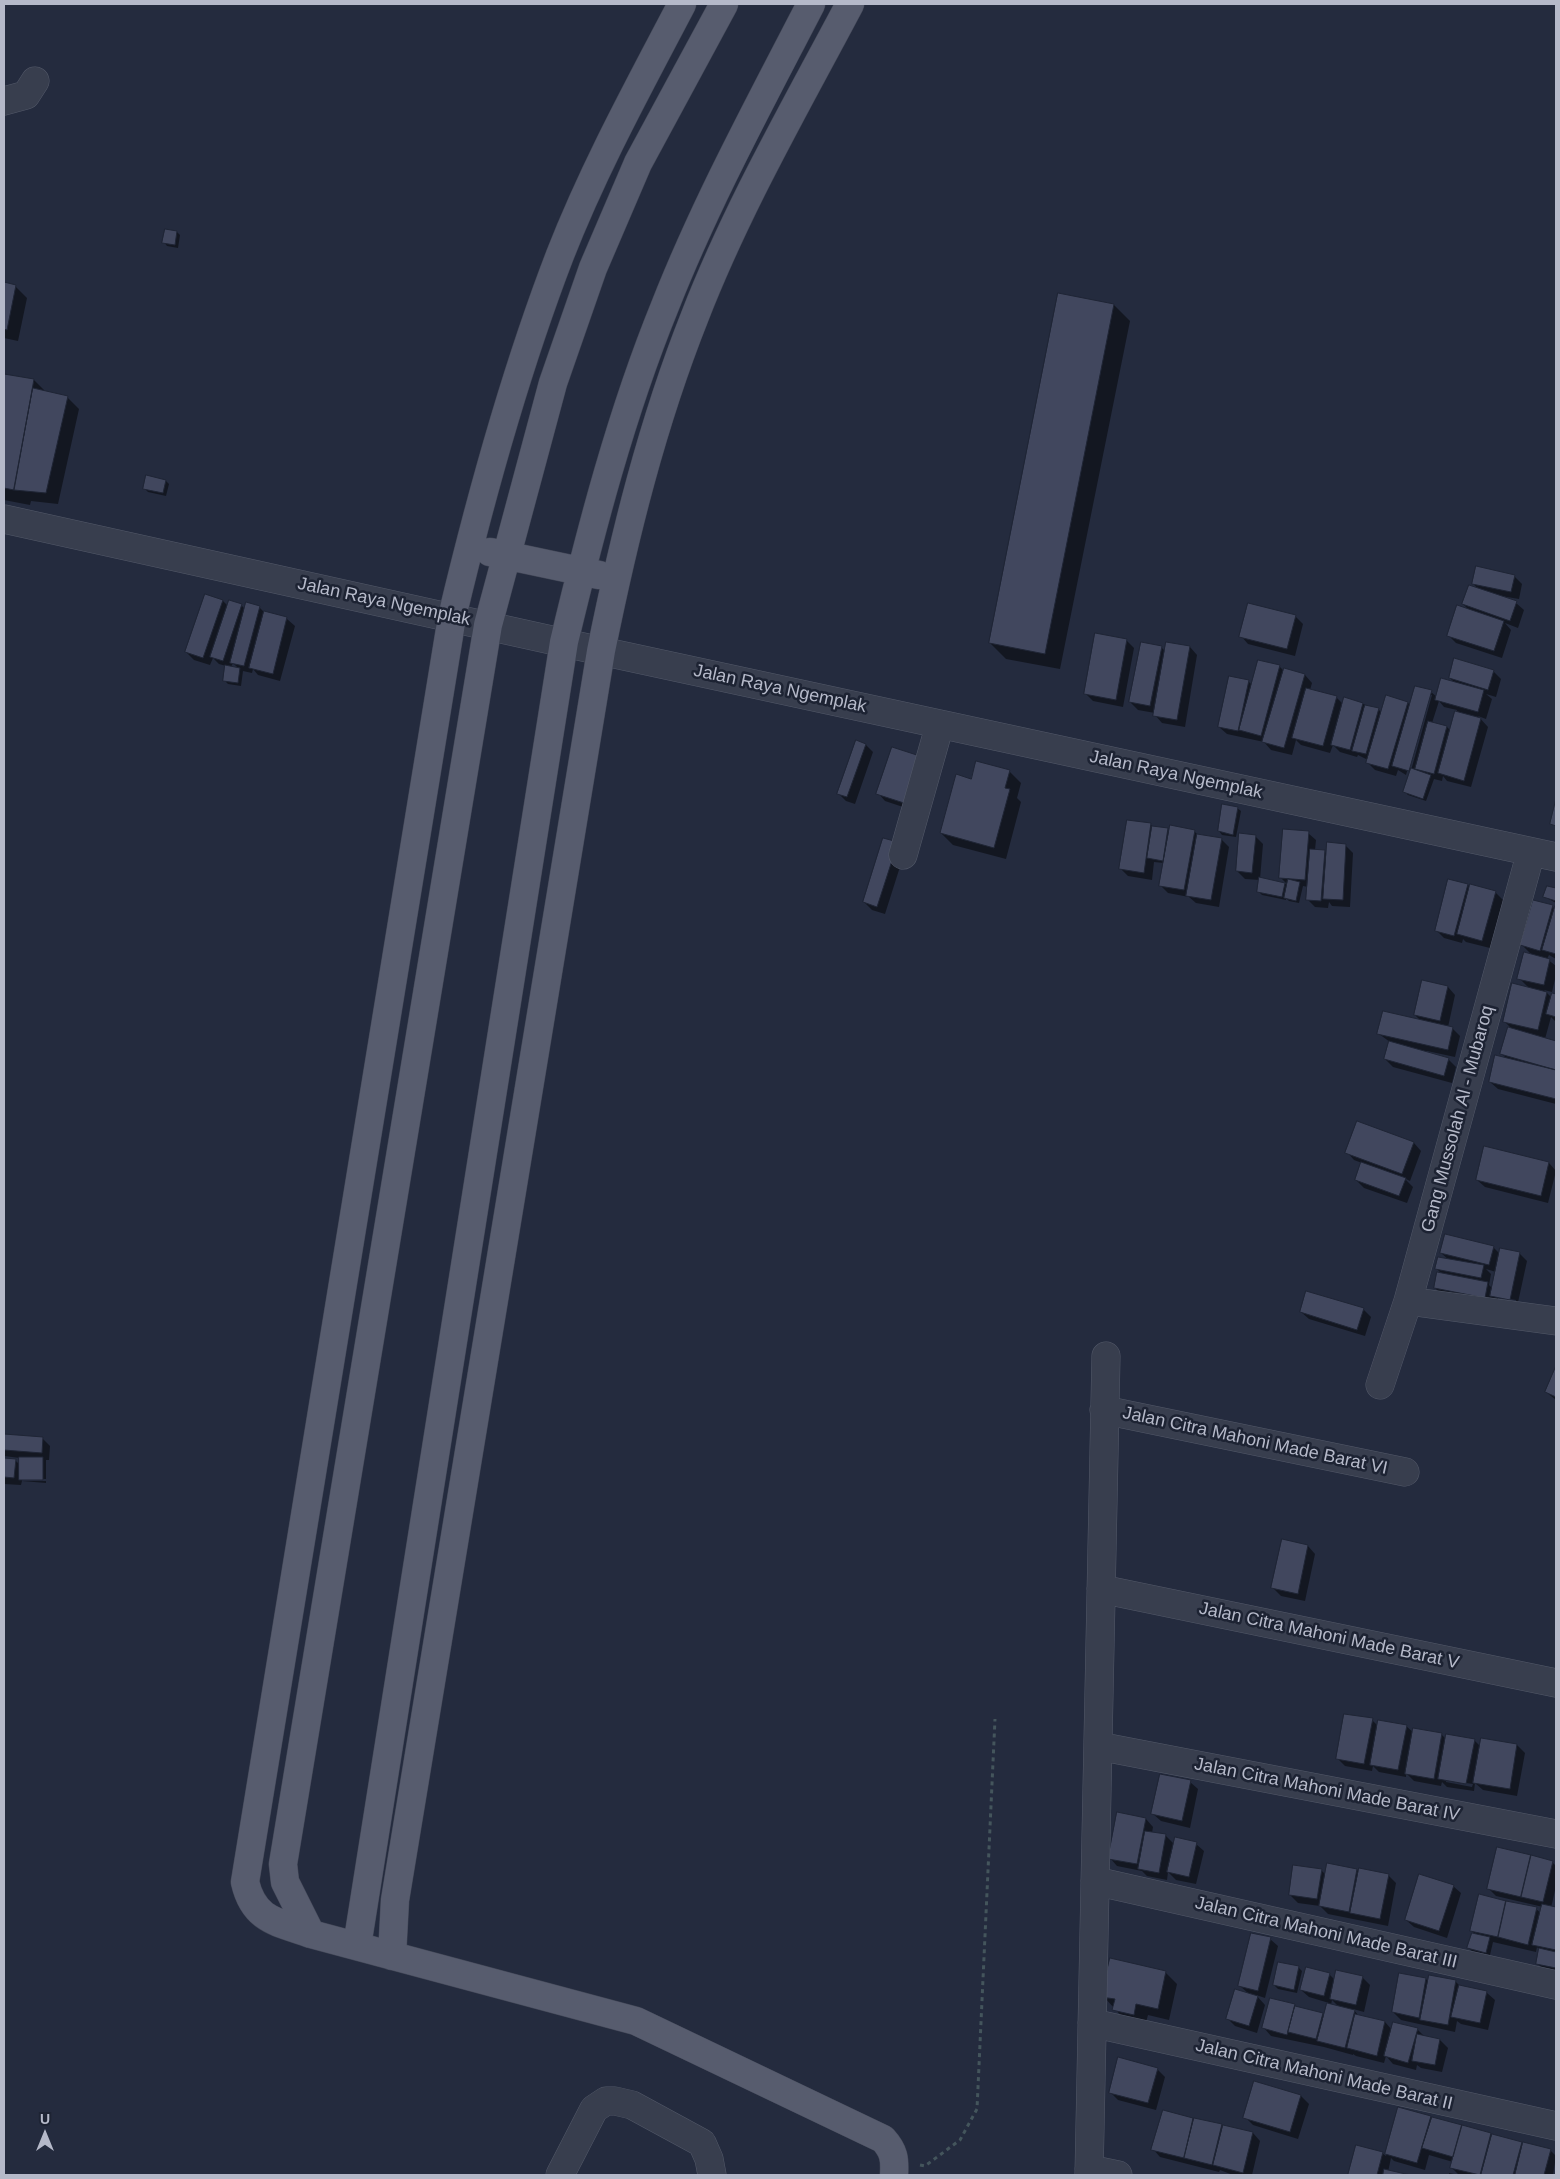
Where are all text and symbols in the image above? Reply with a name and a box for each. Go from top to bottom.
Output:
street label: Jalan Raya Ngemplak [296,573,472,631]
street label: Jalan Raya Ngemplak [692,660,868,718]
street label: Jalan Raya Ngemplak [1088,746,1264,804]
street label: Gang Mussolah Al - Mubaroq [1417,1003,1499,1235]
street label: Jalan Citra Mahoni Made Barat VI [1121,1402,1389,1480]
street label: Jalan Citra Mahoni Made Barat V [1197,1598,1461,1674]
street label: Jalan Citra Mahoni Made Barat IV [1192,1754,1462,1826]
street label: Jalan Citra Mahoni Made Barat III [1193,1892,1459,1974]
street label: Jalan Citra Mahoni Made Barat II [1193,2035,1455,2115]
north arrow [20,2109,70,2159]
text: U [40,2111,50,2127]

